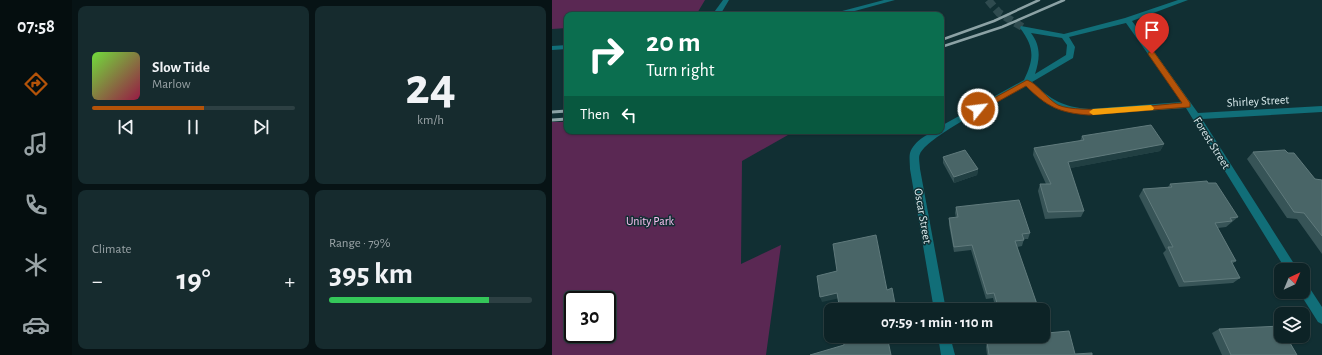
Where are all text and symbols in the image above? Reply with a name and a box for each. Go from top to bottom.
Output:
pin [1135,13,1169,54]
text: 07:58 [17,18,55,36]
icon: arrive [1141,19,1163,41]
icon: right [580,28,632,80]
text: 20 m [646,29,701,57]
text: Slow Tide [152,60,210,75]
text: 24 [405,61,456,113]
text: Turn right [646,62,715,80]
icon: directions [22,70,50,98]
text: Marlow [152,78,190,91]
position arrow [957,88,999,130]
street label: Shirley Street [1227,93,1290,110]
icon: left [618,104,640,126]
text: Then [580,107,610,122]
text: km/h [417,114,444,127]
street label: Forest Street [1191,115,1233,171]
icon: previous [115,116,137,138]
icon: pause [182,116,204,138]
icon: next [250,116,272,138]
icon: music [22,130,50,158]
street label: Oscar Street [912,187,934,245]
icon: phone [22,191,50,219]
park label: Unity Park [626,215,675,228]
text: Range · 79% [329,237,390,250]
text: Climate [92,243,131,256]
icon: climate [22,251,50,279]
text: 395 km [329,259,413,289]
north arrow [1274,263,1310,299]
map controls [1274,263,1310,343]
text: 19° [176,265,211,295]
text: − [92,270,103,292]
text: + [284,270,295,292]
speed limit sign: 30 [564,291,616,343]
button: layers [1274,307,1310,343]
icon: car [22,311,50,339]
text: 07:59 · 1 min · 110 m [881,315,993,330]

